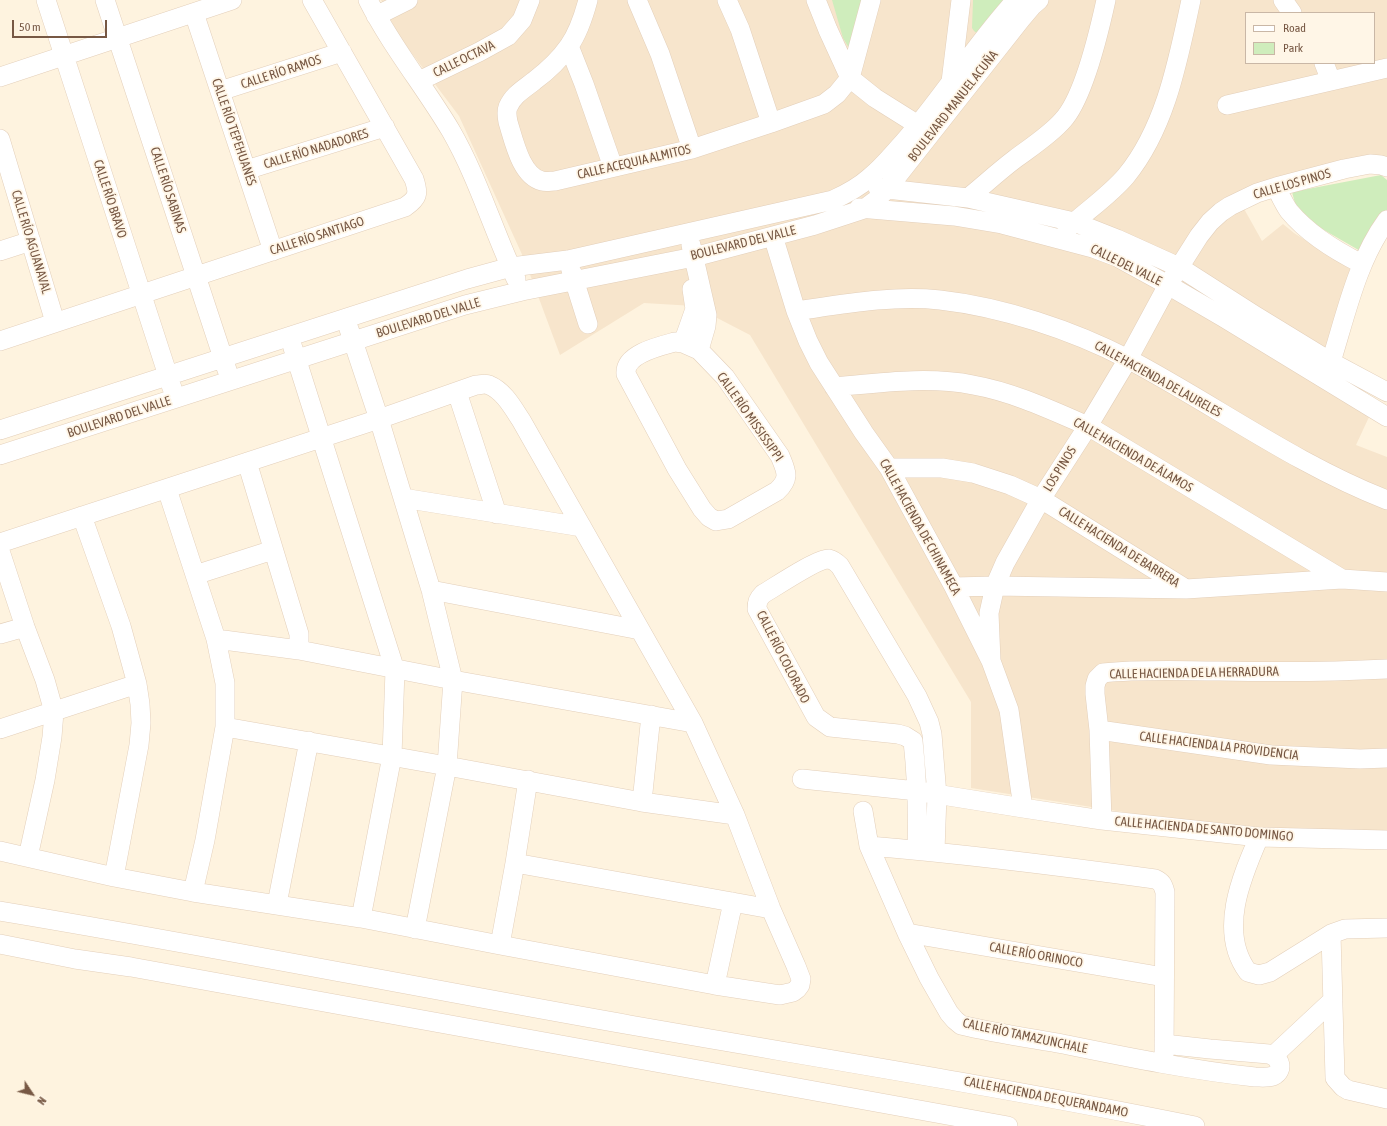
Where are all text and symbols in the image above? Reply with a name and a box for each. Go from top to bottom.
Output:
scale bar [14,12,109,38]
legend [1245,12,1375,64]
text: 50 m [19,20,41,34]
text: Road [1283,21,1306,35]
street label: CALLE OCTAVA [431,37,497,81]
text: Park [1283,41,1303,55]
street label: BOULEVARD MANUEL ACUÑA [905,47,1001,165]
street label: CALLE RÍO RAMOS [239,52,323,92]
street label: CALLE RÍO TEPEHUANES [208,76,260,188]
street label: CALLE RÍO NADADORES [262,126,370,172]
street label: CALLE ACEQUIA ALMITOS [576,141,692,183]
street label: CALLE RÍO SABINAS [147,145,189,235]
street label: CALLE RÍO BRAVO [90,158,130,240]
street label: CALLE LOS PINOS [1252,166,1332,202]
street label: CALLE RÍO AGUANAVAL [8,188,54,296]
street label: CALLE RÍO SANTIAGO [268,213,366,259]
street label: BOULEVARD DEL VALLE [689,222,797,264]
street label: CALLE DEL VALLE [1088,241,1164,289]
street label: BOULEVARD DEL VALLE [374,295,482,341]
street label: CALLE HACIENDA DE LAURELES [1092,337,1224,421]
street label: CALLE RÍO MISSISSIPPI [713,369,787,465]
street label: BOULEVARD DEL VALLE [65,393,173,441]
street label: CALLE HACIENDA DE ÁLAMOS [1070,414,1196,496]
street label: LOS PINOS [1040,444,1080,494]
street label: CALLE HACIENDA DE CHINAMECA [876,456,964,598]
street label: CALLE HACIENDA DE BARRERA [1056,503,1182,591]
street label: CALLE RÍO COLORADO [753,608,813,706]
street label: CALLE HACIENDA DE LA HERRADURA [1109,664,1279,682]
street label: CALLE HACIENDA LA PROVIDENCIA [1138,728,1300,764]
street label: CALLE HACIENDA DE SANTO DOMINGO [1114,813,1294,845]
street label: CALLE RÍO ORINOCO [988,939,1084,971]
street label: CALLE RÍO TAMAZUNCHALE [961,1015,1089,1057]
street label: CALLE HACIENDA DE QUERANDAMO [962,1073,1130,1121]
north arrow [12,1074,52,1114]
text: N [35,1095,49,1107]

